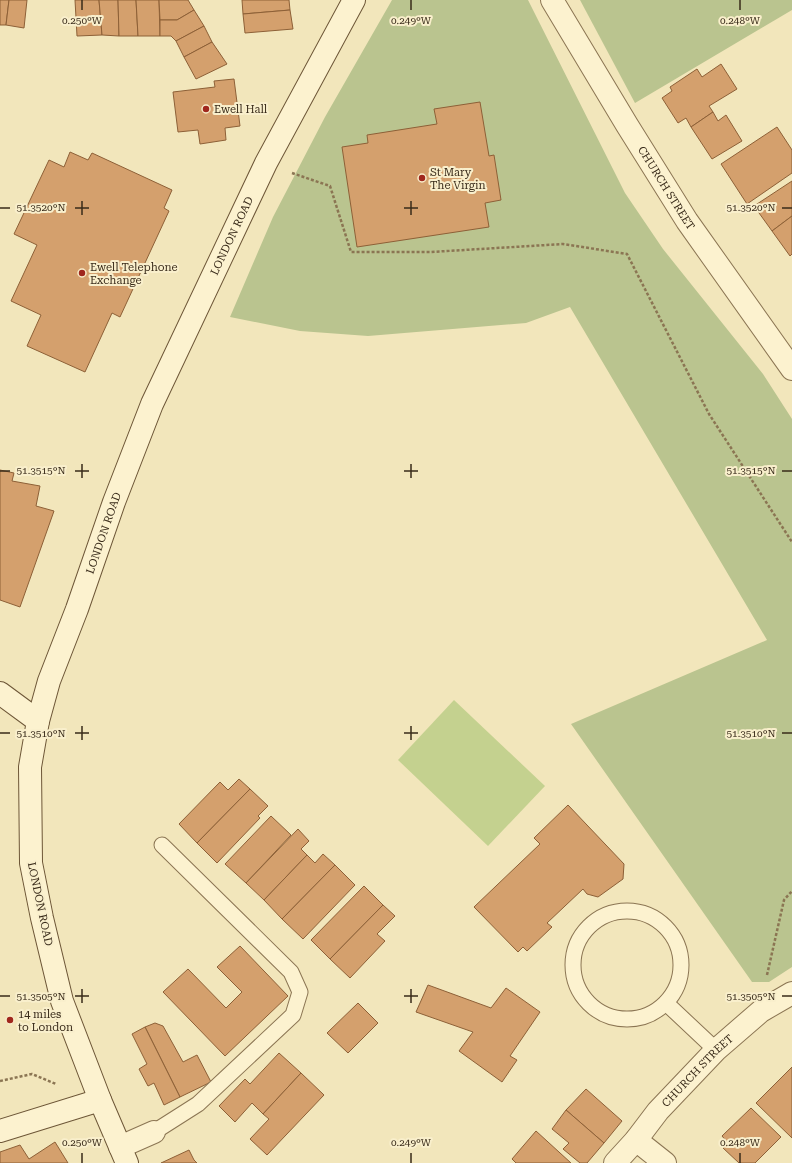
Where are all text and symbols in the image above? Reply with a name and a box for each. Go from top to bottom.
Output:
text: 0.250°W [62,15,103,26]
text: 0.249°W [391,15,432,26]
text: 0.248°W [720,15,761,26]
place label: Ewell Hall [214,103,268,116]
marker: Ewell Hall [201,104,211,114]
street label: CHURCH STREET [635,144,698,232]
place label: St Mary The Virgin [430,166,486,192]
marker: St Mary The Virgin [417,173,427,183]
street label: LONDON ROAD [207,194,256,277]
text: 51.3520°N [16,202,66,213]
text: 51.3520°N [726,202,776,213]
place label: Ewell Telephone Exchange [90,261,178,287]
marker: Ewell Telephone Exchange [77,268,87,278]
text: 51.3515°N [16,465,66,476]
text: 51.3515°N [726,465,776,476]
street label: LONDON ROAD [83,490,124,575]
text: 51.3510°N [16,728,66,739]
text: 51.3510°N [726,728,776,739]
street label: LONDON ROAD [25,861,55,947]
text: 51.3505°N [16,991,66,1002]
text: 51.3505°N [726,991,776,1002]
place label: 14 miles to London [18,1008,73,1034]
marker: 14 miles to London [5,1015,15,1025]
street label: CHURCH STREET [659,1032,736,1110]
text: 0.250°W [62,1137,103,1148]
text: 0.249°W [391,1137,432,1148]
text: 0.248°W [720,1137,761,1148]

